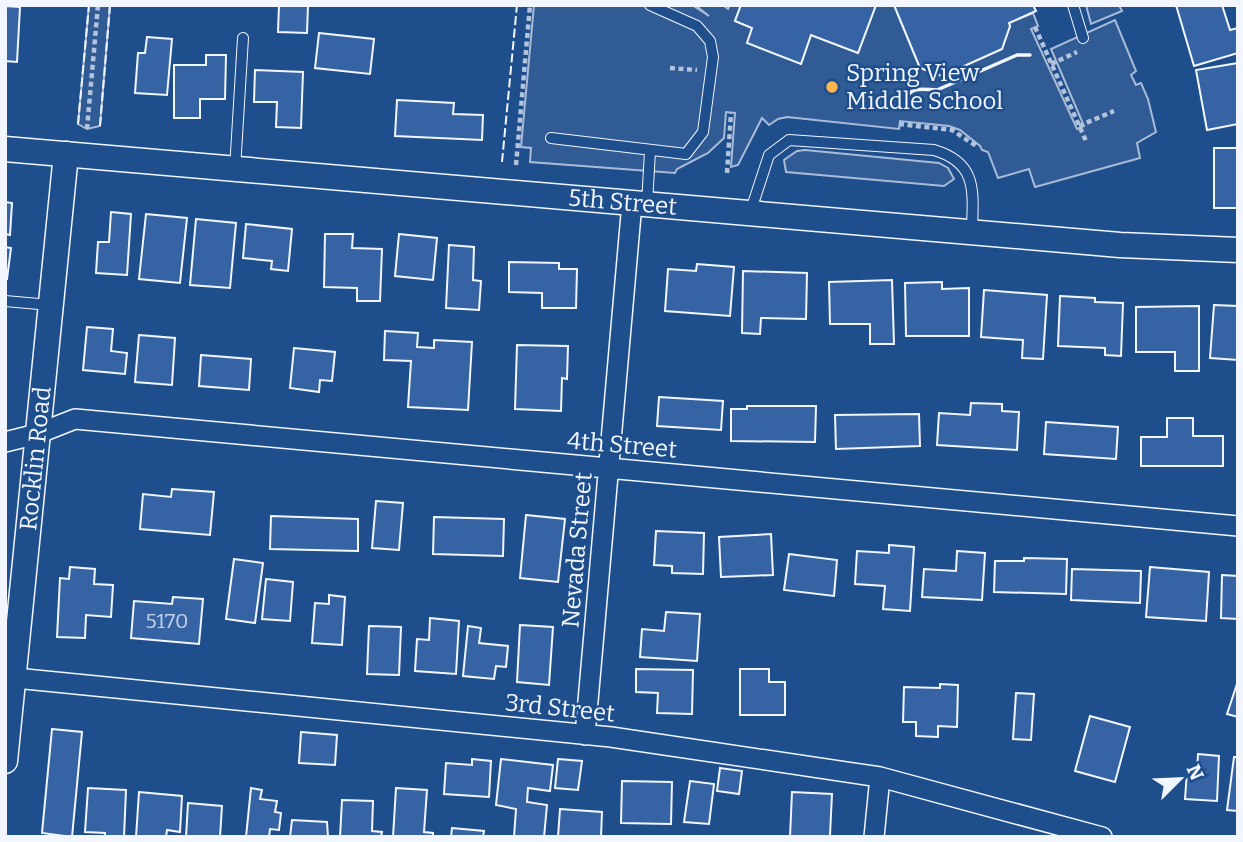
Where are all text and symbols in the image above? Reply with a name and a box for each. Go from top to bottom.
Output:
place label: Spring View Middle School [846,59,1003,115]
marker: Spring View Middle School [824,79,840,95]
street label: 5th Street [567,184,678,221]
street label: Rocklin Road [14,385,57,532]
street label: 4th Street [566,426,678,464]
street label: Nevada Street [556,471,598,629]
house number: 5170 [146,608,188,634]
street label: 3rd Street [504,688,616,728]
north arrow [1145,744,1215,814]
text: N [1182,761,1209,784]

